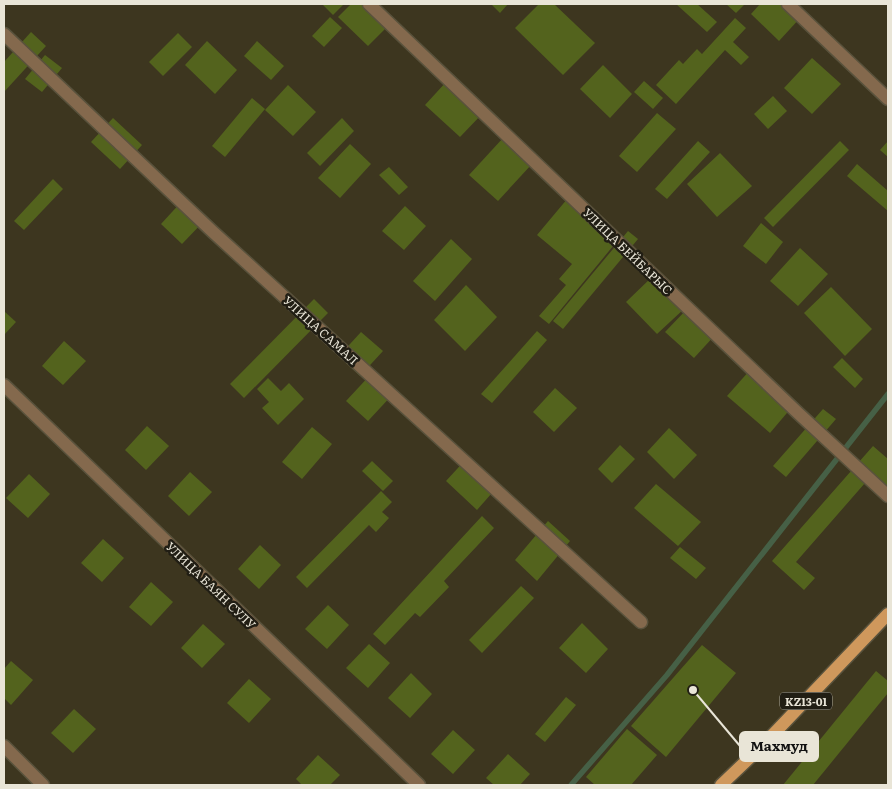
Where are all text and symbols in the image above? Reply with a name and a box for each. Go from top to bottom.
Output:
street label: УЛИЦА БЕЙБАРЫС [579,204,677,298]
street label: УЛИЦА САМАЛ [280,291,362,369]
street label: УЛИЦА БАЯН СУЛУ [162,537,261,633]
road number: KZ13-01 [780,692,832,709]
callout: Махмуд [740,732,818,761]
text: Махмуд [750,735,808,755]

